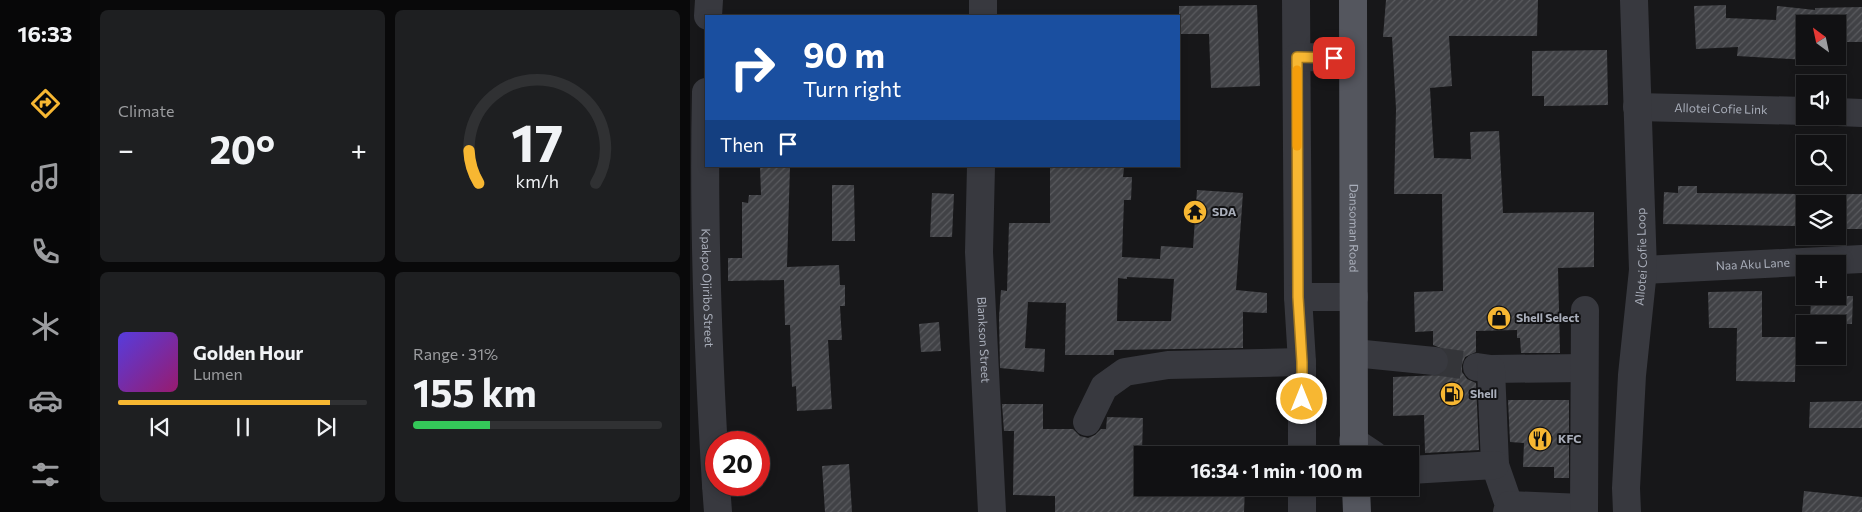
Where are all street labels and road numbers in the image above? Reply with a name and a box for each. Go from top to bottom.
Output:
street label: Allotei Cofie Link [1674,100,1768,116]
street label: Dansoman Road [1347,184,1362,272]
street label: Allotei Cofie Loop [1631,207,1649,306]
street label: Kpakpo Ojiribo Street [700,228,717,348]
street label: Naa Aku Lane [1715,255,1790,272]
street label: Blankson Street [975,296,994,383]

